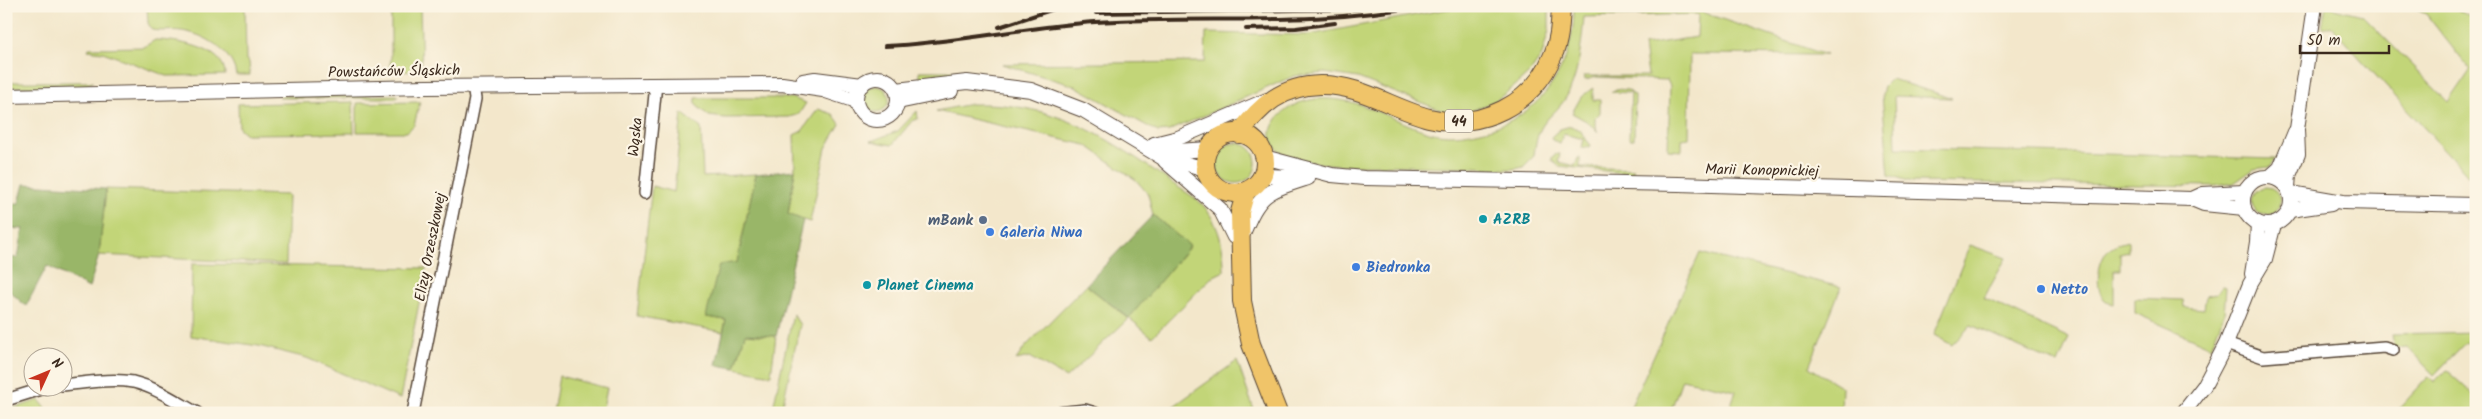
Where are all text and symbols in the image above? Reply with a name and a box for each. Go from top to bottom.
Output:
scale bar [2300,22,2388,54]
text: 50 m [2307,29,2341,53]
street label: Powstańców Śląskich [328,59,460,85]
road number: 44 [1445,110,1473,132]
street label: Wąska [622,116,650,158]
street label: Marii Konopnickiej [1705,158,1820,184]
street label: Elizy Orzeszkowej [409,189,454,304]
place label: AZRB [1493,208,1531,232]
place label: mBank [928,209,974,233]
marker: AZRB [1477,213,1489,225]
marker: mBank [977,214,989,226]
place label: Galeria Niwa [1000,221,1083,245]
marker: Galeria Niwa [984,226,996,238]
place label: Biedronka [1366,256,1431,280]
marker: Biedronka [1350,261,1362,273]
place label: Planet Cinema [877,274,974,298]
place label: Netto [2051,278,2088,302]
marker: Planet Cinema [861,279,873,291]
marker: Netto [2035,283,2047,295]
north arrow [22,346,72,396]
text: N [46,353,68,375]

